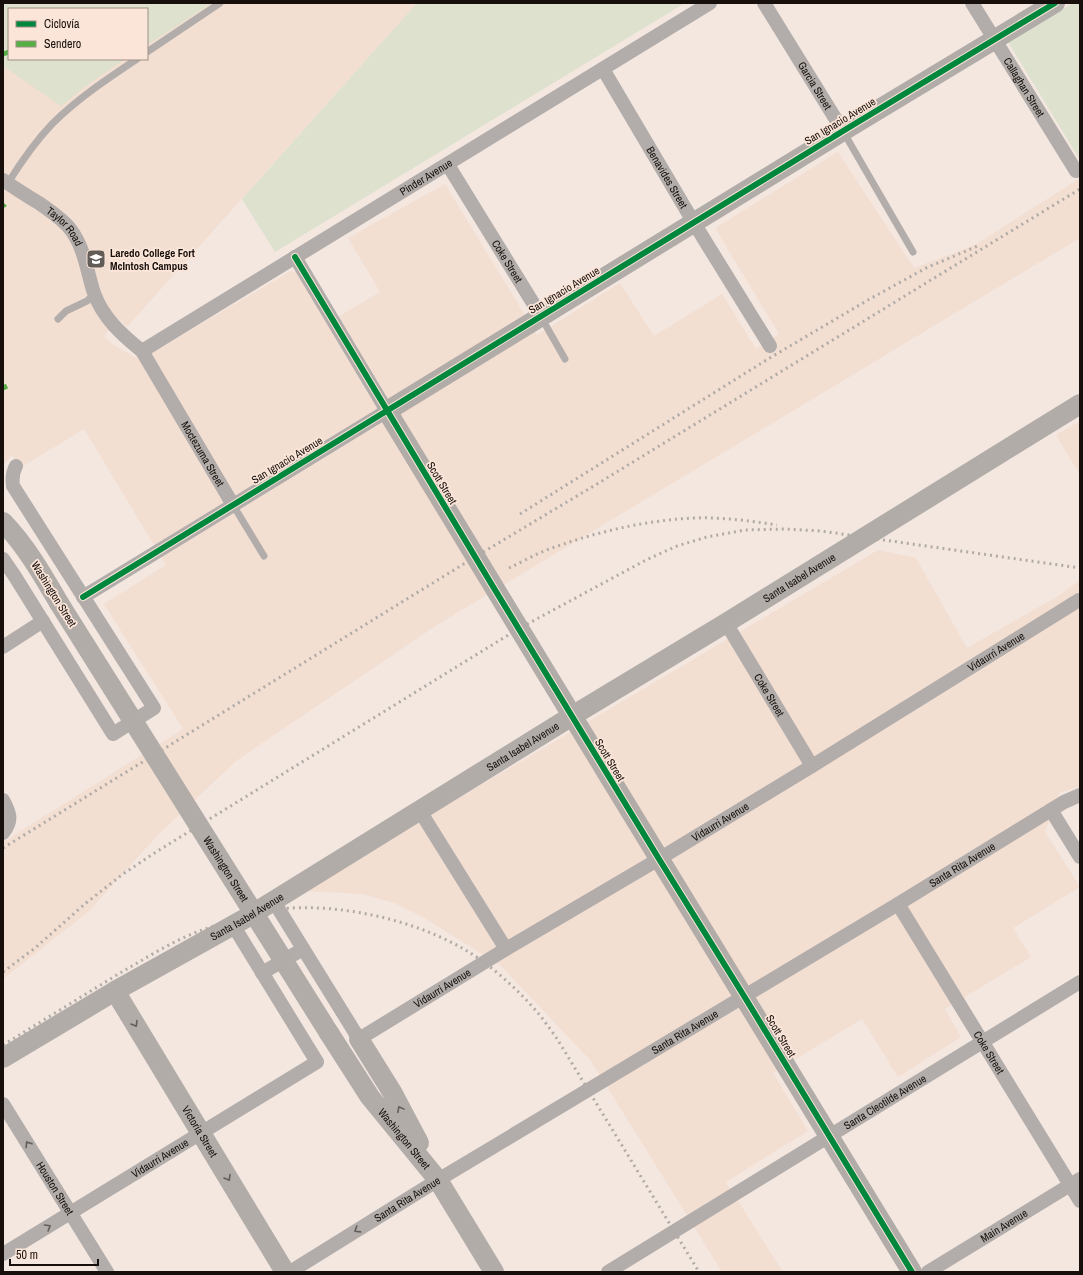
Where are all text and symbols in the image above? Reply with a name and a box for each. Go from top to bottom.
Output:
legend [8,8,148,60]
text: Ciclovía [44,16,80,32]
text: Sendero [44,36,81,52]
street label: Callaghan Street [1000,55,1048,120]
street label: Garcia Street [795,59,835,113]
street label: San Ignacio Avenue [802,94,878,148]
street label: Benavides Street [643,144,691,211]
street label: Pinder Avenue [397,156,455,198]
street label: Taylor Road [44,204,86,248]
street label: Coke Street [489,237,526,286]
place label: Laredo College Fort McIntosh Campus [110,246,195,273]
school or university icon: Laredo College Fort McIntosh Campus [85,248,107,270]
street label: San Ignacio Avenue [526,263,602,317]
street label: Moctezuma Street [178,419,228,489]
street label: San Ignacio Avenue [249,433,325,487]
street label: Scott Street [424,459,460,507]
street label: Santa Isabel Avenue [760,550,838,605]
street label: Washington Street [28,559,80,630]
street label: Vidaurri Avenue [965,629,1027,675]
street label: Coke Street [751,671,788,719]
street label: Santa Isabel Avenue [484,719,562,774]
street label: Scott Street [592,736,628,784]
street label: Vidaurri Avenue [689,799,751,845]
street label: Washington Street [200,834,252,905]
street label: Santa Rita Avenue [926,839,998,890]
street label: Santa Isabel Avenue [208,889,286,944]
street label: Vidaurri Avenue [411,965,473,1011]
street label: Santa Rita Avenue [649,1007,721,1057]
street label: Scott Street [763,1012,799,1060]
one-way arrow [130,1020,138,1027]
street label: Coke Street [970,1028,1008,1077]
street label: Santa Cleotilde Avenue [841,1071,929,1133]
street label: Victoria Street [179,1103,221,1160]
street label: Washington Street [375,1105,434,1172]
one-way arrow [398,1105,405,1113]
street label: Vidaurri Avenue [129,1135,191,1181]
one-way arrow [25,1141,32,1148]
street label: Houston Street [33,1159,77,1218]
street label: Santa Rita Avenue [372,1173,443,1225]
one-way arrow [224,1174,231,1181]
street label: Main Avenue [978,1206,1030,1245]
one-way arrow [44,1224,51,1232]
one-way arrow [354,1226,361,1233]
scale bar [10,1241,98,1267]
text: 50 m [16,1247,38,1263]

